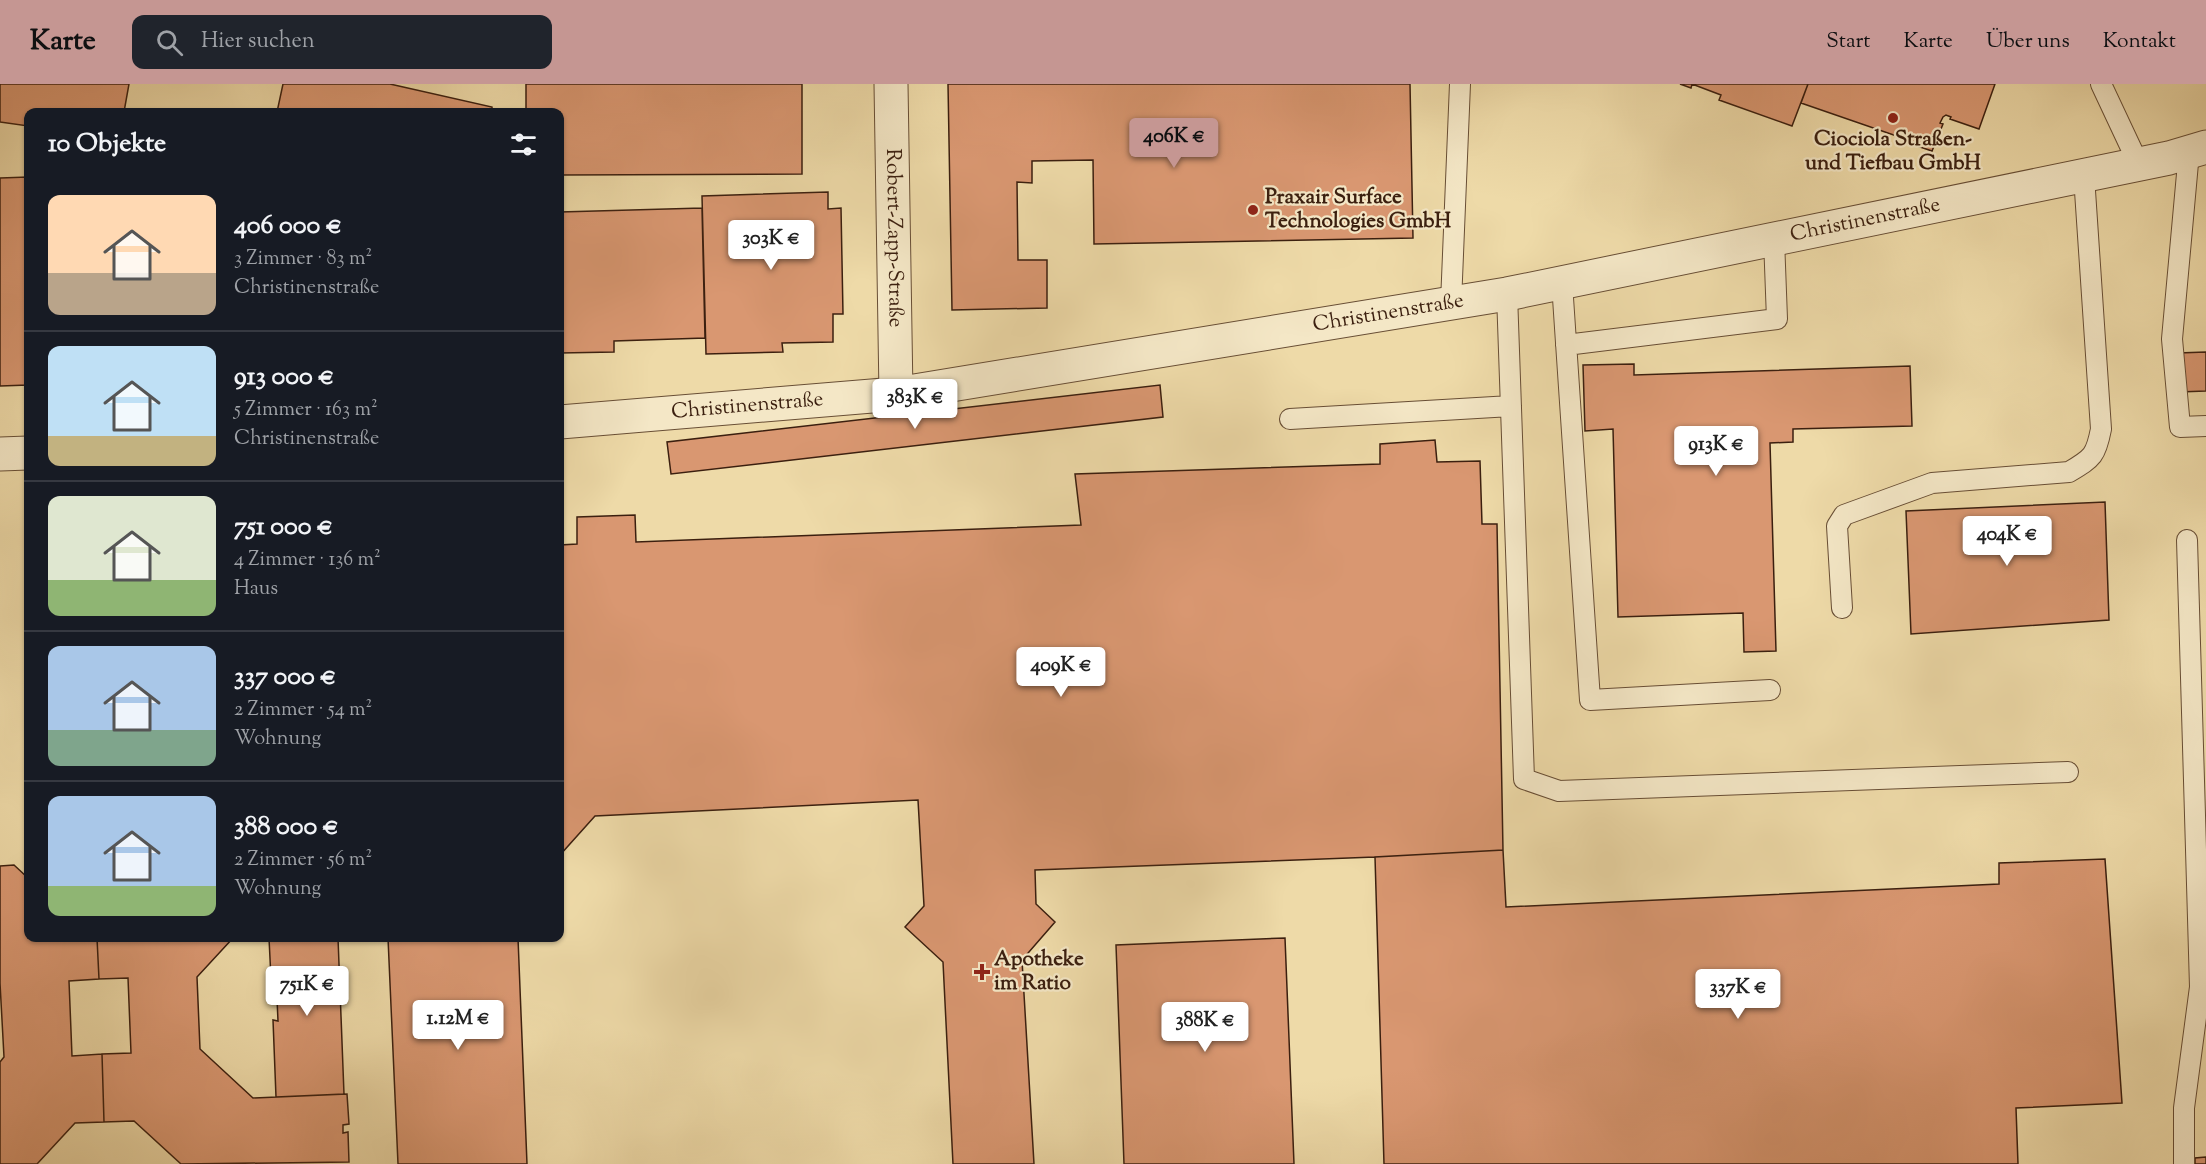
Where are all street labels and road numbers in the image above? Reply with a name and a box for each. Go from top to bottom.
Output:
street label: Robert-Zapp-Straße [877,148,910,328]
street label: Christinenstraße [1787,190,1943,250]
street label: Christinenstraße [1311,286,1466,341]
street label: Christinenstraße [670,385,825,428]

